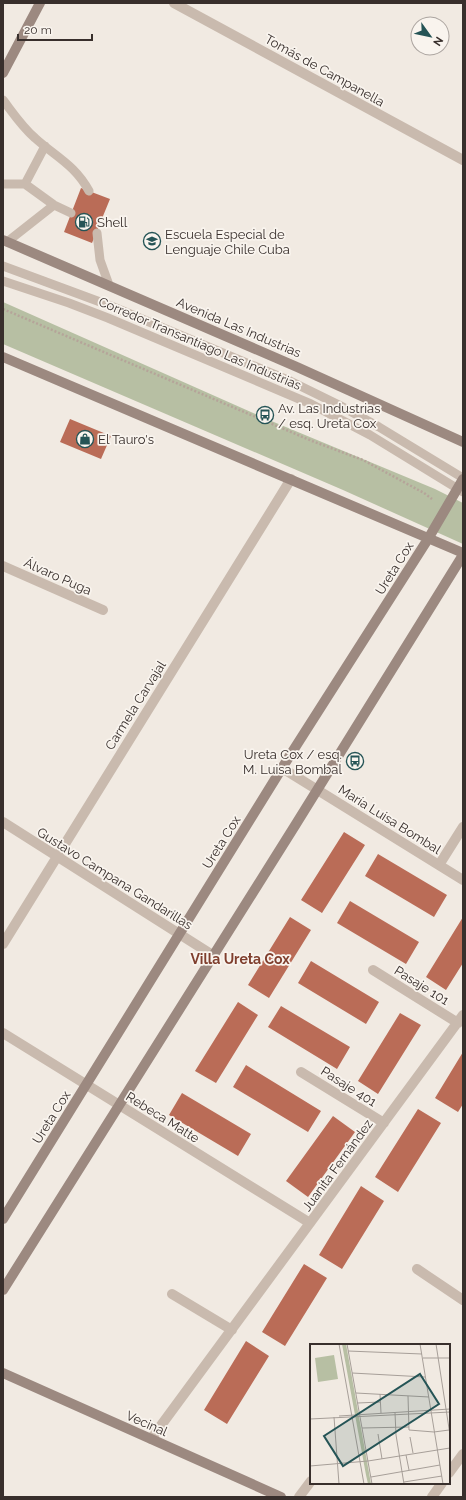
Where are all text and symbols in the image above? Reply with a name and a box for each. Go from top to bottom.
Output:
scale bar [18,16,92,42]
north arrow [410,16,450,56]
text: 20 m [24,23,52,37]
street label: Tomás de Campanella [262,31,387,110]
text: N [430,34,446,48]
fuel station icon: Shell [74,212,94,232]
place label: Shell [97,215,128,230]
place label: Escuela Especial de Lenguaje Chile Cuba [165,227,290,257]
school or university icon: Escuela Especial de Lenguaje Chile Cuba [142,231,162,251]
street label: Corredor Transantiago Las Industrias [96,294,303,393]
street label: Avenida Las Industrias [174,294,303,361]
place label: Av. Las Industrias / esq. Ureta Cox [278,401,380,431]
bus stop icon: Av. Las Industrias / esq. Ureta Cox [255,405,275,425]
shop icon: El Tauro's [75,429,95,449]
place label: El Tauro's [98,432,154,447]
street label: Ureta Cox [372,539,417,597]
street label: Álvaro Puga [22,555,94,598]
street label: Carmela Carvajal [102,658,169,753]
place label: Ureta Cox / esq. M. Luisa Bombal [243,747,342,777]
bus stop icon: Ureta Cox / esq. M. Luisa Bombal [345,751,365,771]
street label: María Luisa Bombal [336,782,444,857]
street label: Ureta Cox [199,813,244,871]
street label: Gustavo Campana Gandarillas [34,824,195,933]
district label: Villa Ureta Cox [190,951,290,967]
street label: Pasaje 101 [392,963,452,1008]
street label: Pasaje 401 [318,1063,380,1110]
street label: Ureta Cox [29,1088,74,1146]
street label: Rebeca Matte [123,1089,203,1146]
street label: Juanita Fernández [299,1116,376,1214]
inset map [310,1344,450,1484]
street label: Vecinal [124,1408,170,1439]

